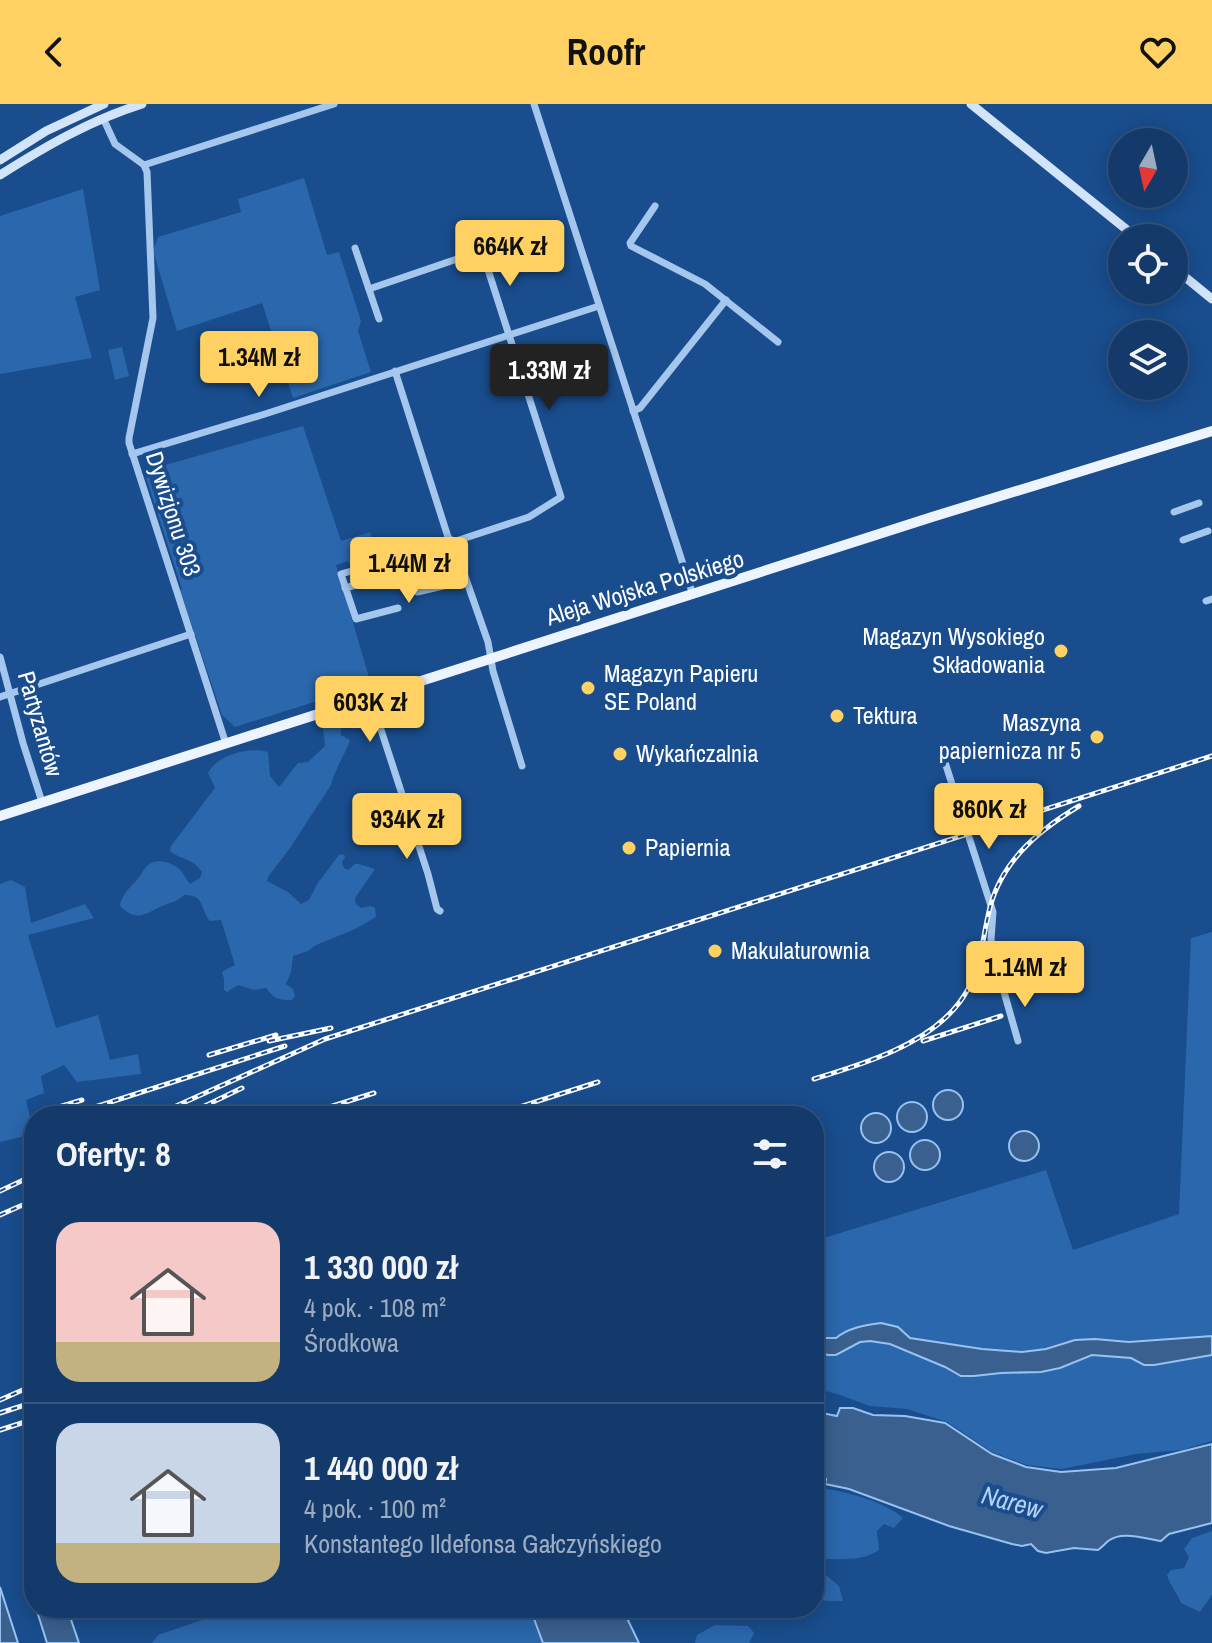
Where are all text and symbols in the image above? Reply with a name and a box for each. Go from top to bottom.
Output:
text: Roofr [567,28,645,76]
icon: back [32,30,76,74]
icon: heart [1136,30,1180,74]
north arrow [1108,128,1188,208]
map controls [1108,128,1188,400]
pin: 664K zł [436,220,584,288]
button: locate [1108,224,1188,304]
text: 664K zł [473,228,547,263]
button: layers [1108,320,1188,400]
pin: 1.34M zł [176,331,342,399]
text: 1.34M zł [218,339,300,374]
pin: 1.33M zł [466,344,632,412]
text: 1.33M zł [508,352,590,387]
street label: Dywizjonu 303 [139,447,209,580]
pin: 1.44M zł [326,537,492,605]
street label: Aleja Wojska Polskiego [541,542,748,633]
text: 1.44M zł [368,545,450,580]
place label: Magazyn Wysokiego Składowania [863,620,1045,680]
marker: Magazyn Wysokiego Składowania [1052,642,1070,660]
place label: Magazyn Papieru SE Poland [604,657,758,717]
street label: Partyzantów [11,667,71,781]
pin: 603K zł [296,676,444,744]
marker: Magazyn Papieru SE Poland [579,679,597,697]
text: 603K zł [333,684,407,719]
place label: Tektura [853,699,918,731]
place label: Maszyna papiernicza nr 5 [939,706,1081,766]
marker: Tektura [828,707,846,725]
marker: Maszyna papiernicza nr 5 [1088,728,1106,746]
place label: Wykańczalnia [636,737,758,769]
marker: Wykańczalnia [611,745,629,763]
pin: 860K zł [915,783,1063,851]
text: 860K zł [952,791,1026,826]
pin: 934K zł [333,793,481,861]
text: 934K zł [370,801,444,836]
place label: Papiernia [645,831,730,863]
marker: Papiernia [620,839,638,857]
place label: Makulaturownia [731,934,870,966]
pin: 1.14M zł [942,941,1108,1009]
marker: Makulaturownia [706,942,724,960]
text: 1.14M zł [984,949,1066,984]
text: Oferty: 8 [56,1131,171,1177]
icon: filters [748,1132,792,1176]
text: 1 330 000 zł [304,1244,457,1290]
icon: home [120,1254,216,1350]
text: 4 pok. · 108 m² [304,1290,446,1325]
text: Środkowa [304,1325,399,1360]
text: 1 440 000 zł [304,1445,457,1491]
icon: home [120,1455,216,1551]
water label: Narew [978,1477,1048,1527]
text: 4 pok. · 100 m² [304,1491,446,1526]
text: Konstantego Ildefonsa Gałczyńskiego [304,1526,662,1561]

